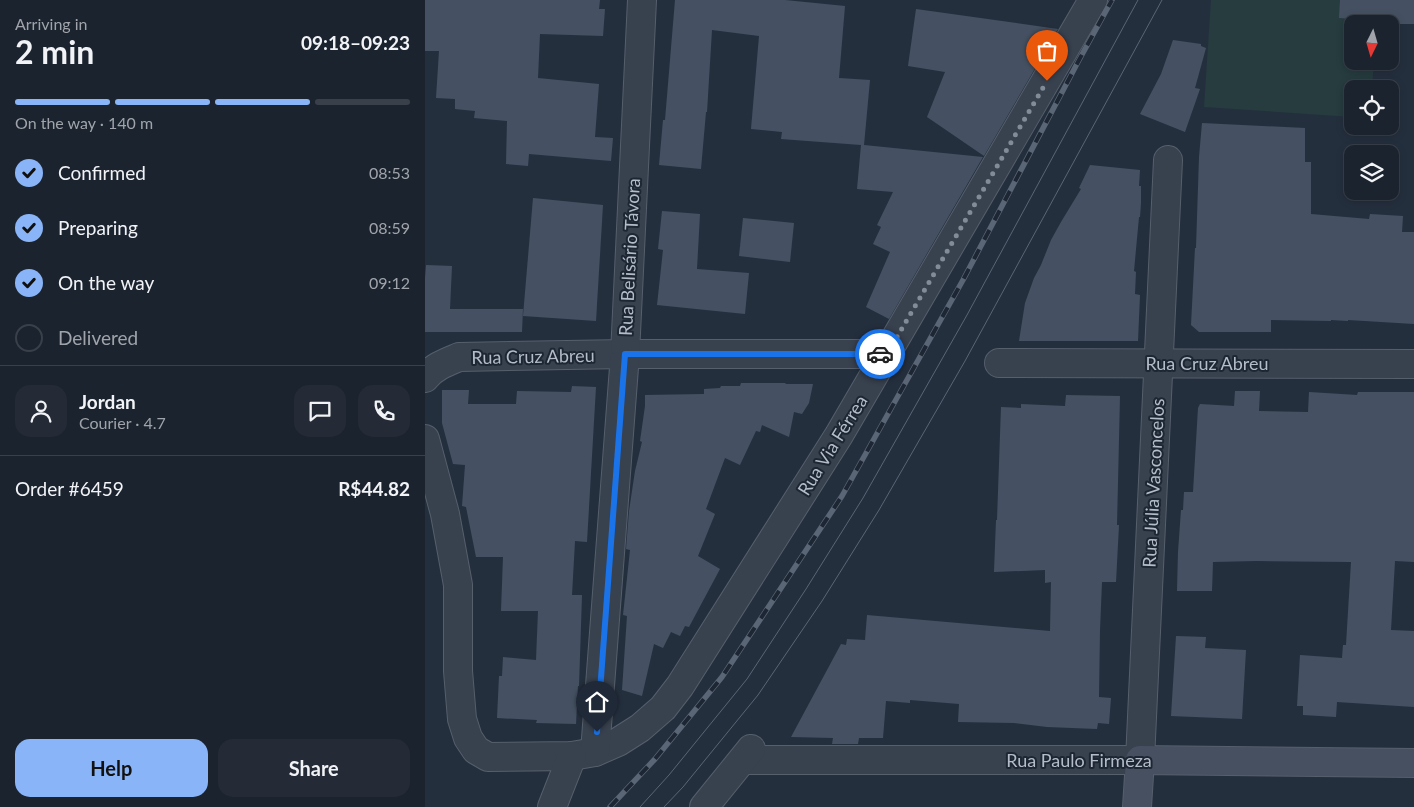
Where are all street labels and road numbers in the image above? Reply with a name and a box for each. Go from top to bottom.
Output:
street label: Rua Belisário Távora [614,178,644,336]
street label: Rua Cruz Abreu [471,344,595,368]
street label: Rua Cruz Abreu [1145,352,1269,374]
street label: Rua Via Férrea [792,391,872,499]
street label: Rua Júlia Vasconcelos [1138,398,1168,568]
street label: Rua Paulo Firmeza [1006,749,1152,771]

